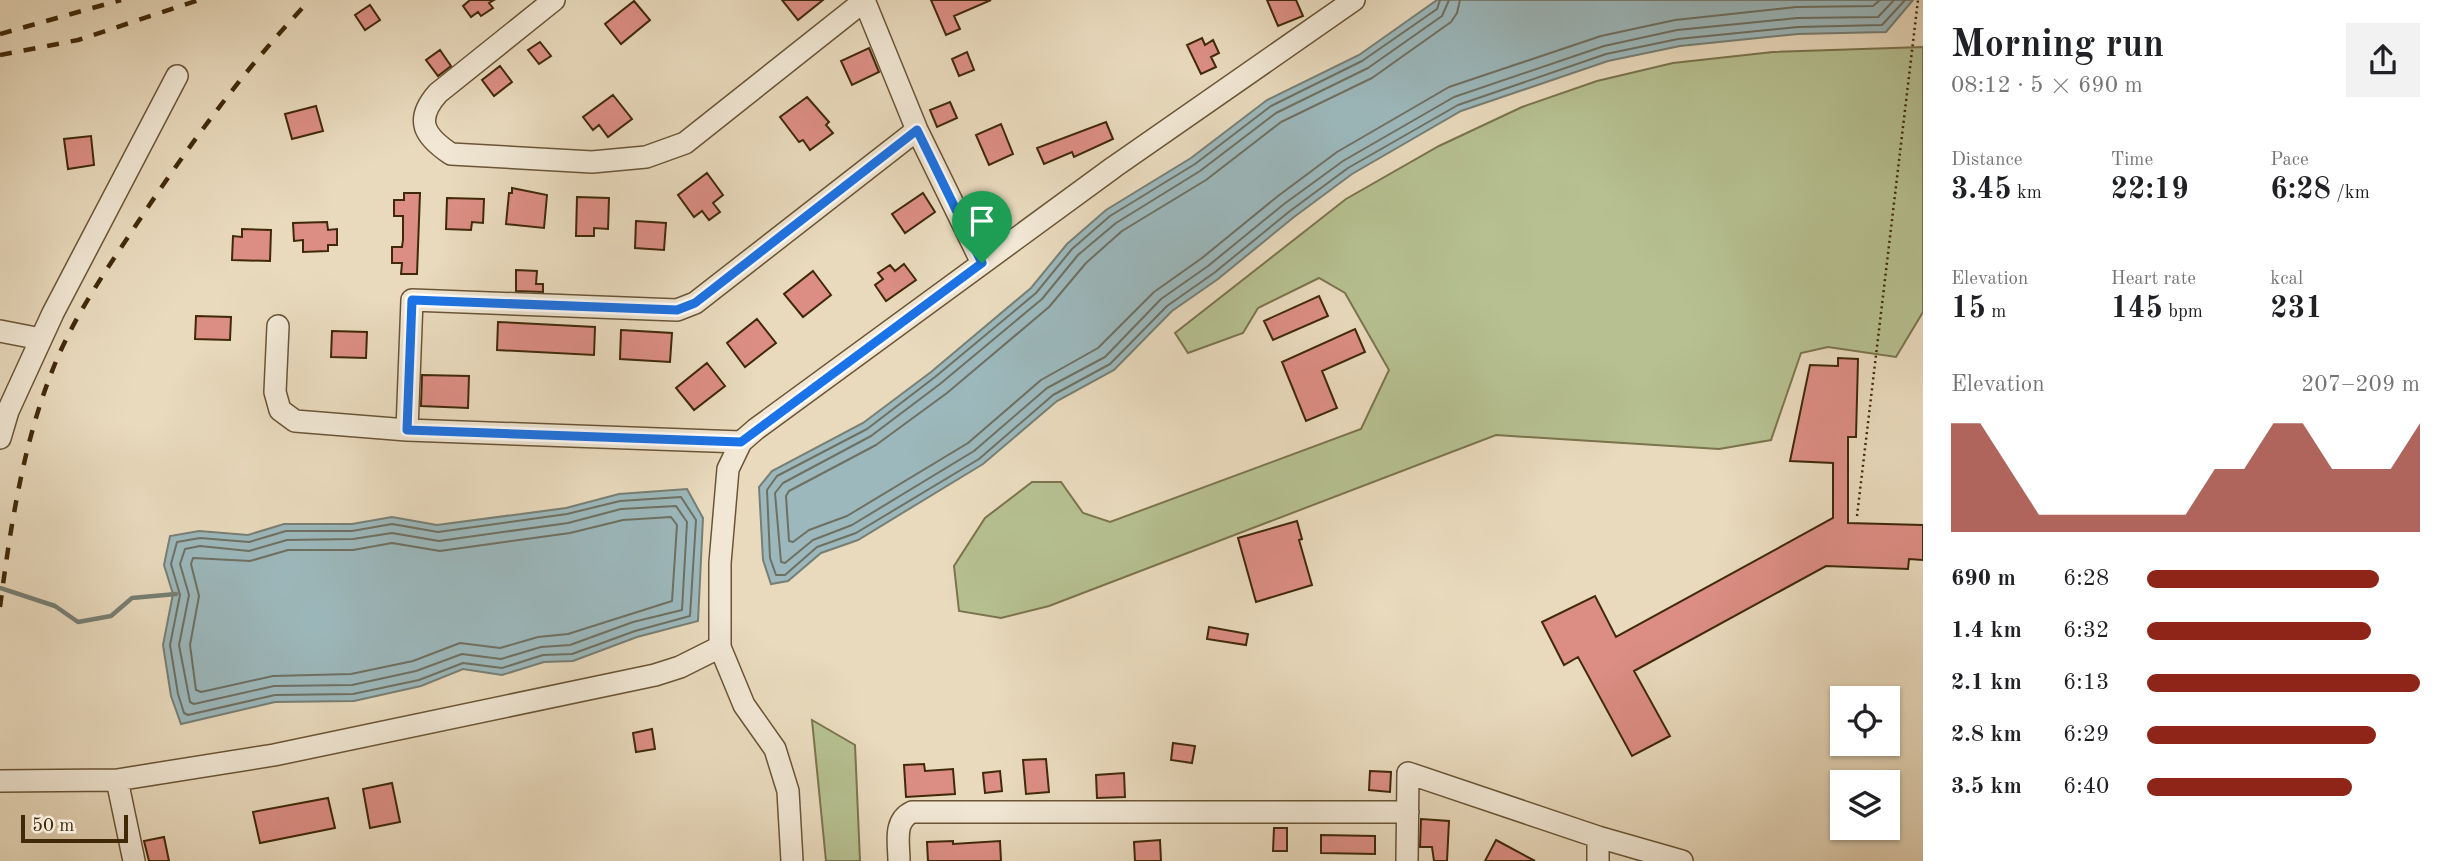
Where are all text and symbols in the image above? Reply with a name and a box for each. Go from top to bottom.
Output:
button: share [2346,23,2420,97]
text: Morning run [1951,27,2164,65]
text: 08:12 · 5 × 690 m [1951,74,2143,97]
text: Distance [1951,151,2023,170]
text: Time [2111,151,2153,170]
text: Pace [2270,151,2309,170]
text: 3.45 [1951,175,2012,205]
text: 22:19 [2111,175,2189,205]
text: 6:28 [2270,175,2331,205]
text: km [2012,184,2042,203]
text: /km [2331,184,2370,203]
pin [952,191,1012,263]
icon: arrive [963,202,1001,240]
text: Elevation [1951,270,2028,289]
text: Heart rate [2111,270,2196,289]
text: kcal [2270,270,2303,289]
text: 15 [1951,294,1986,324]
text: 145 [2111,294,2163,324]
text: 231 [2270,294,2323,324]
text: m [1986,303,2006,322]
text: bpm [2163,303,2203,322]
text: Elevation [1951,373,2045,396]
text: 207–209 m [2301,373,2420,396]
text: 690 m [1951,567,2016,590]
text: 6:28 [2063,567,2109,590]
text: 1.4 km [1951,619,2022,642]
text: 6:32 [2063,619,2109,642]
text: 2.1 km [1951,671,2022,694]
text: 6:13 [2063,671,2109,694]
map controls [1830,686,1900,840]
button: locate [1830,686,1900,756]
text: 2.8 km [1951,723,2022,746]
text: 6:29 [2063,723,2109,746]
button: layers [1830,770,1900,840]
text: 3.5 km [1951,775,2022,798]
text: 6:40 [2063,775,2109,798]
scale bar [21,812,128,844]
text: 50 m [32,817,74,836]

